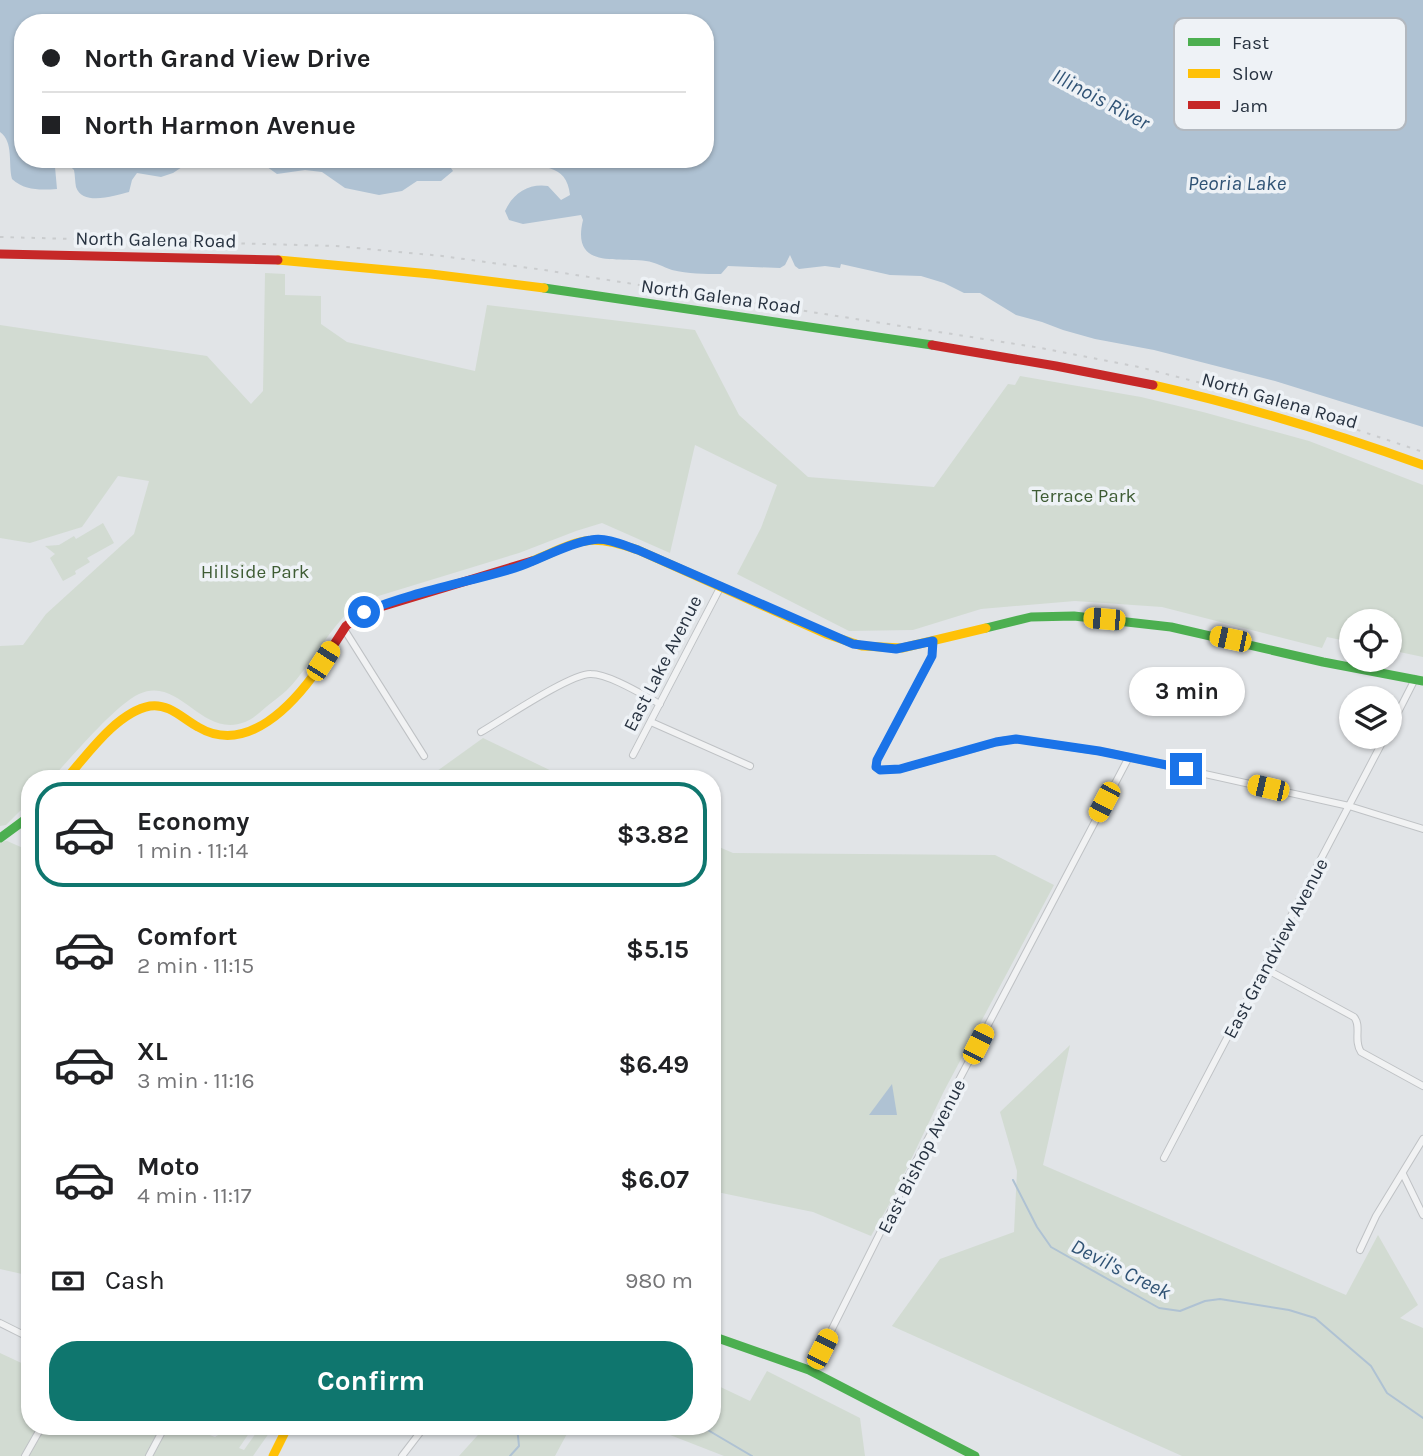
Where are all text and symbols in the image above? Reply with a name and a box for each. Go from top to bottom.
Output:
legend [1174,18,1406,130]
text: Fast [1232,32,1269,54]
text: North Grand View Drive [84,43,370,74]
water label: Illinois River [1048,63,1155,135]
text: Slow [1232,63,1273,85]
text: Jam [1232,95,1268,117]
text: North Harmon Avenue [84,110,356,141]
water label: Peoria Lake [1188,171,1286,195]
street label: North Galena Road [75,228,237,252]
street label: North Galena Road [639,275,802,319]
street label: North Galena Road [1199,368,1360,434]
park label: Terrace Park [1032,485,1137,507]
park label: Hillside Park [201,561,310,583]
street label: East Lake Avenue [619,592,707,735]
route start [348,596,380,628]
car [1083,607,1126,631]
map controls [1339,609,1402,749]
button: locate [1339,609,1402,672]
car [1208,624,1253,654]
car [303,638,344,684]
callout: 3 min [1128,668,1244,716]
text: 3 min [1155,678,1219,705]
button: layers [1339,686,1402,749]
route end [1170,753,1202,785]
car [1246,773,1291,803]
car [1085,779,1124,825]
icon: car [53,803,116,866]
text: Economy [137,806,249,837]
text: $3.82 [617,819,689,850]
text: 1 min · 11:14 [137,837,248,864]
street label: East Grandview Avenue [1219,855,1333,1042]
icon: car [53,918,116,981]
text: Comfort [137,921,238,952]
text: $5.15 [626,934,689,965]
text: 2 min · 11:15 [137,952,254,979]
car [960,1021,997,1067]
icon: car [53,1033,116,1096]
text: XL [137,1036,168,1067]
text: $6.49 [618,1049,689,1080]
text: 3 min · 11:16 [137,1067,255,1094]
street label: East Bishop Avenue [873,1076,970,1237]
icon: car [53,1148,116,1211]
text: Moto [137,1151,199,1182]
text: $6.07 [620,1164,689,1195]
text: 4 min · 11:17 [137,1182,252,1209]
water label: Devil's Creek [1067,1234,1175,1304]
icon: cash [49,1262,87,1300]
text: Cash [105,1265,165,1296]
text: 980 m [625,1267,693,1294]
car [804,1326,841,1372]
button: Confirm [49,1341,693,1421]

